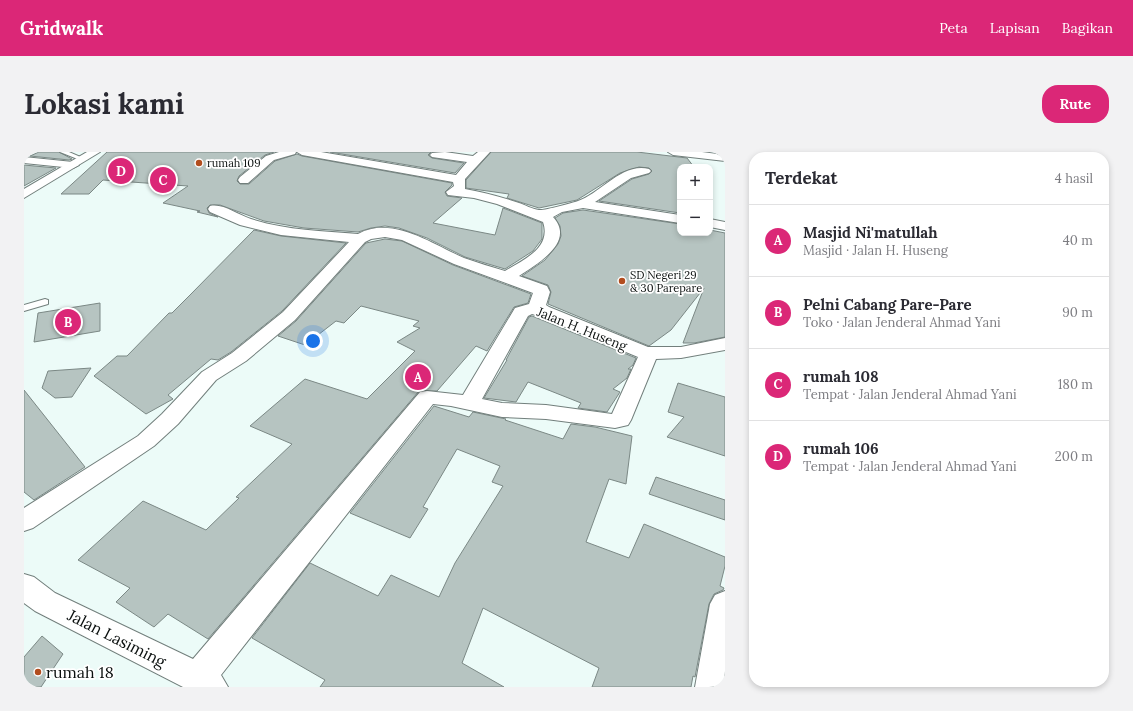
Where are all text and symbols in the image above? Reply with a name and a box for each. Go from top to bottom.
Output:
text: Gridwalk [20,16,103,40]
text: Peta [939,19,968,37]
text: Lapisan [990,19,1040,37]
text: Bagikan [1062,19,1113,37]
button: Rute [1042,85,1109,123]
text: Lokasi kami [24,86,184,122]
pin: D [108,156,134,186]
place label: rumah 109 [207,156,261,170]
marker: rumah 109 [194,158,204,168]
map controls [677,164,713,236]
button: + [677,164,713,200]
pin: C [150,165,176,195]
text: Terdekat [765,167,838,189]
text: 4 hasil [1055,170,1093,187]
button: − [677,200,713,236]
text: Masjid Ni'matullah [803,223,938,242]
text: A [774,232,782,249]
text: 40 m [1063,232,1093,249]
text: Masjid · Jalan H. Huseng [803,242,948,259]
place label: SD Negeri 29 & 30 Parepare [630,268,702,295]
marker: SD Negeri 29 & 30 Parepare [617,276,627,286]
text: Pelni Cabang Pare-Pare [803,295,972,314]
street label: Jalan H. Huseng [534,303,630,355]
text: B [774,304,782,321]
text: 90 m [1062,304,1093,321]
pin: B [55,307,81,337]
text: Toko · Jalan Jenderal Ahmad Yani [803,314,1001,331]
your location [303,331,323,351]
pin: A [405,362,431,392]
text: rumah 108 [803,367,879,386]
text: C [774,376,782,393]
text: 180 m [1058,376,1093,393]
text: Tempat · Jalan Jenderal Ahmad Yani [803,386,1017,403]
text: rumah 106 [803,439,879,458]
text: D [773,448,783,465]
text: 200 m [1055,448,1093,465]
text: Tempat · Jalan Jenderal Ahmad Yani [803,458,1017,475]
street label: Jalan Lasiming [64,604,171,672]
place label: rumah 18 [46,662,114,682]
marker: rumah 18 [33,667,43,677]

